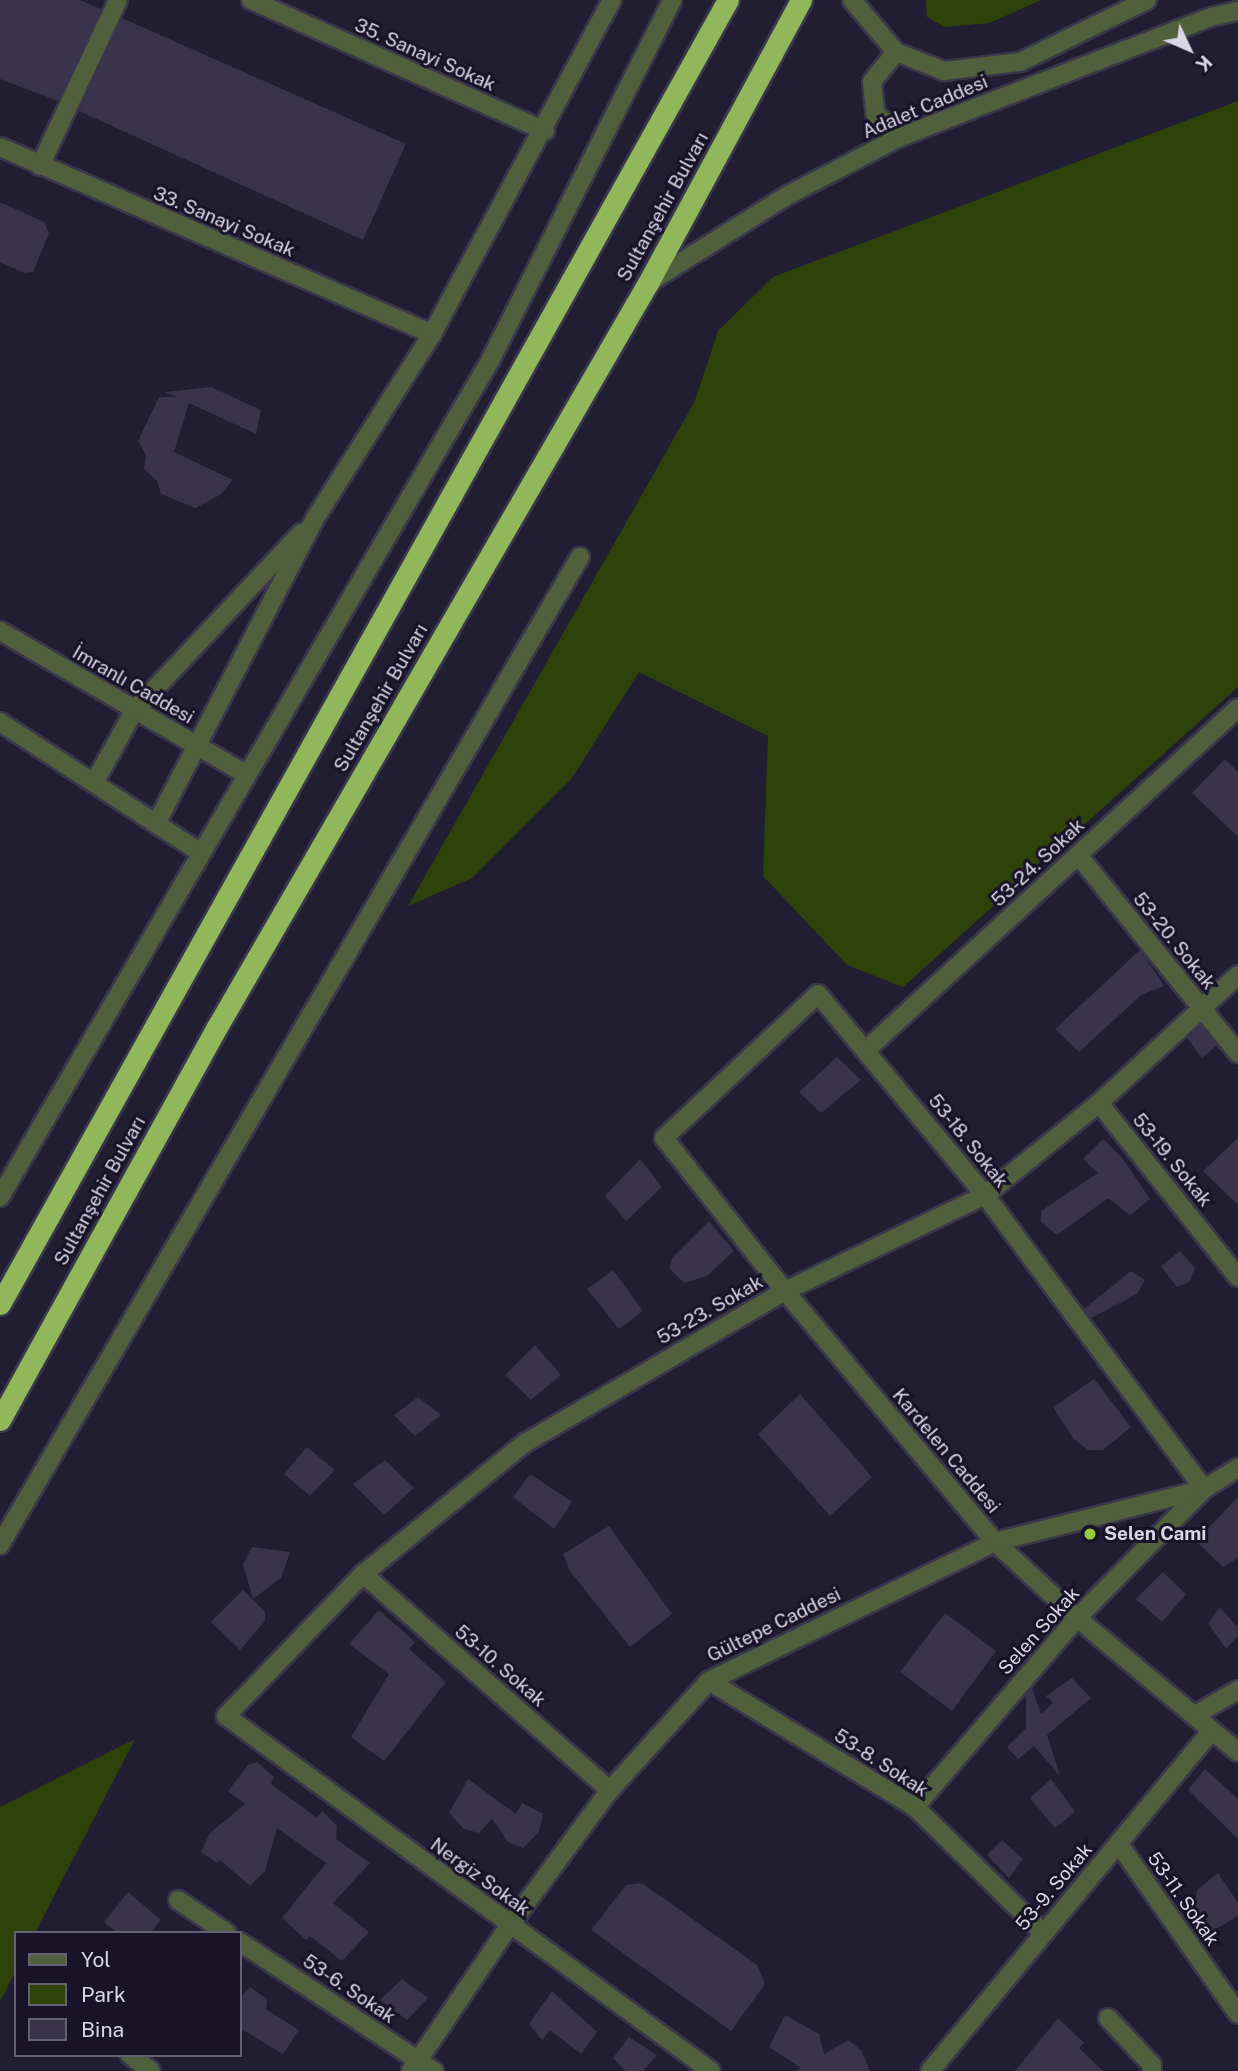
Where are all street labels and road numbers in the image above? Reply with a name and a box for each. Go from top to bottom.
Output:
street label: 35. Sanayi Sokak [351,14,499,96]
street label: Adalet Caddesi [859,70,991,144]
street label: Sultanşehir Bulvarı [613,128,713,286]
street label: 33. Sanayi Sokak [150,182,298,262]
street label: Sultanşehir Bulvarı [329,620,433,776]
street label: İmranlı Caddesi [68,641,198,729]
street label: 53-24. Sokak [987,814,1089,912]
street label: 53-20. Sokak [1128,888,1220,994]
street label: 53-18. Sokak [923,1090,1013,1192]
street label: 53-19. Sokak [1127,1109,1217,1211]
street label: Sultanşehir Bulvarı [50,1112,150,1270]
street label: 53-23. Sokak [653,1270,767,1350]
street label: Kardelen Caddesi [887,1384,1005,1518]
street label: Selen Sokak [994,1582,1084,1680]
street label: Gültepe Caddesi [703,1583,845,1667]
street label: 53-10. Sokak [450,1620,550,1712]
street label: 53-8. Sokak [830,1724,932,1802]
street label: Nergiz Sokak [426,1833,534,1921]
street label: 53-9. Sokak [1011,1839,1097,1935]
street label: 53-11. Sokak [1142,1848,1224,1950]
street label: 53-6. Sokak [298,1950,400,2028]

